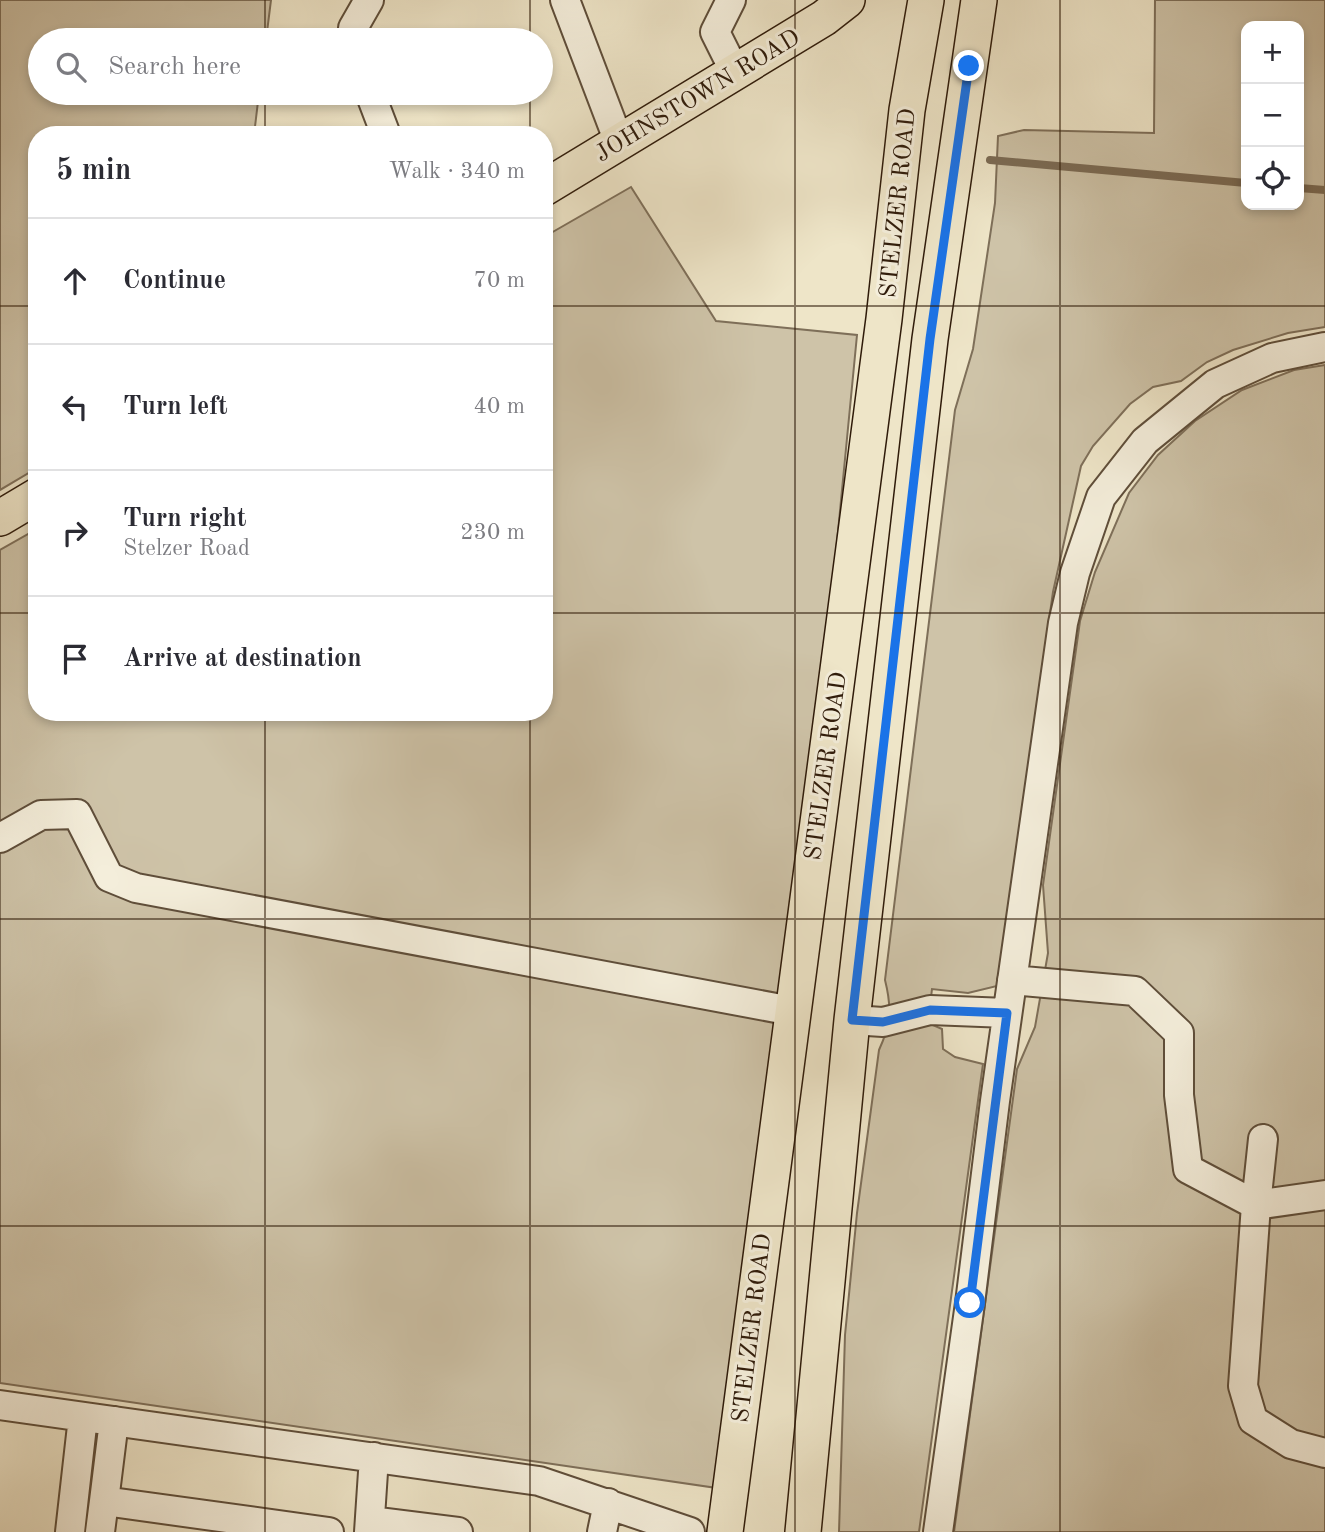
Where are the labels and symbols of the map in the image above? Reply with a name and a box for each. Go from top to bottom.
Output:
street label: JOHNSTOWN ROAD [591,26,805,167]
route end [953,50,984,81]
street label: STELZER ROAD [877,107,921,299]
street label: STELZER ROAD [802,670,852,862]
street label: STELZER ROAD [729,1232,776,1424]
route start [954,1287,985,1318]

